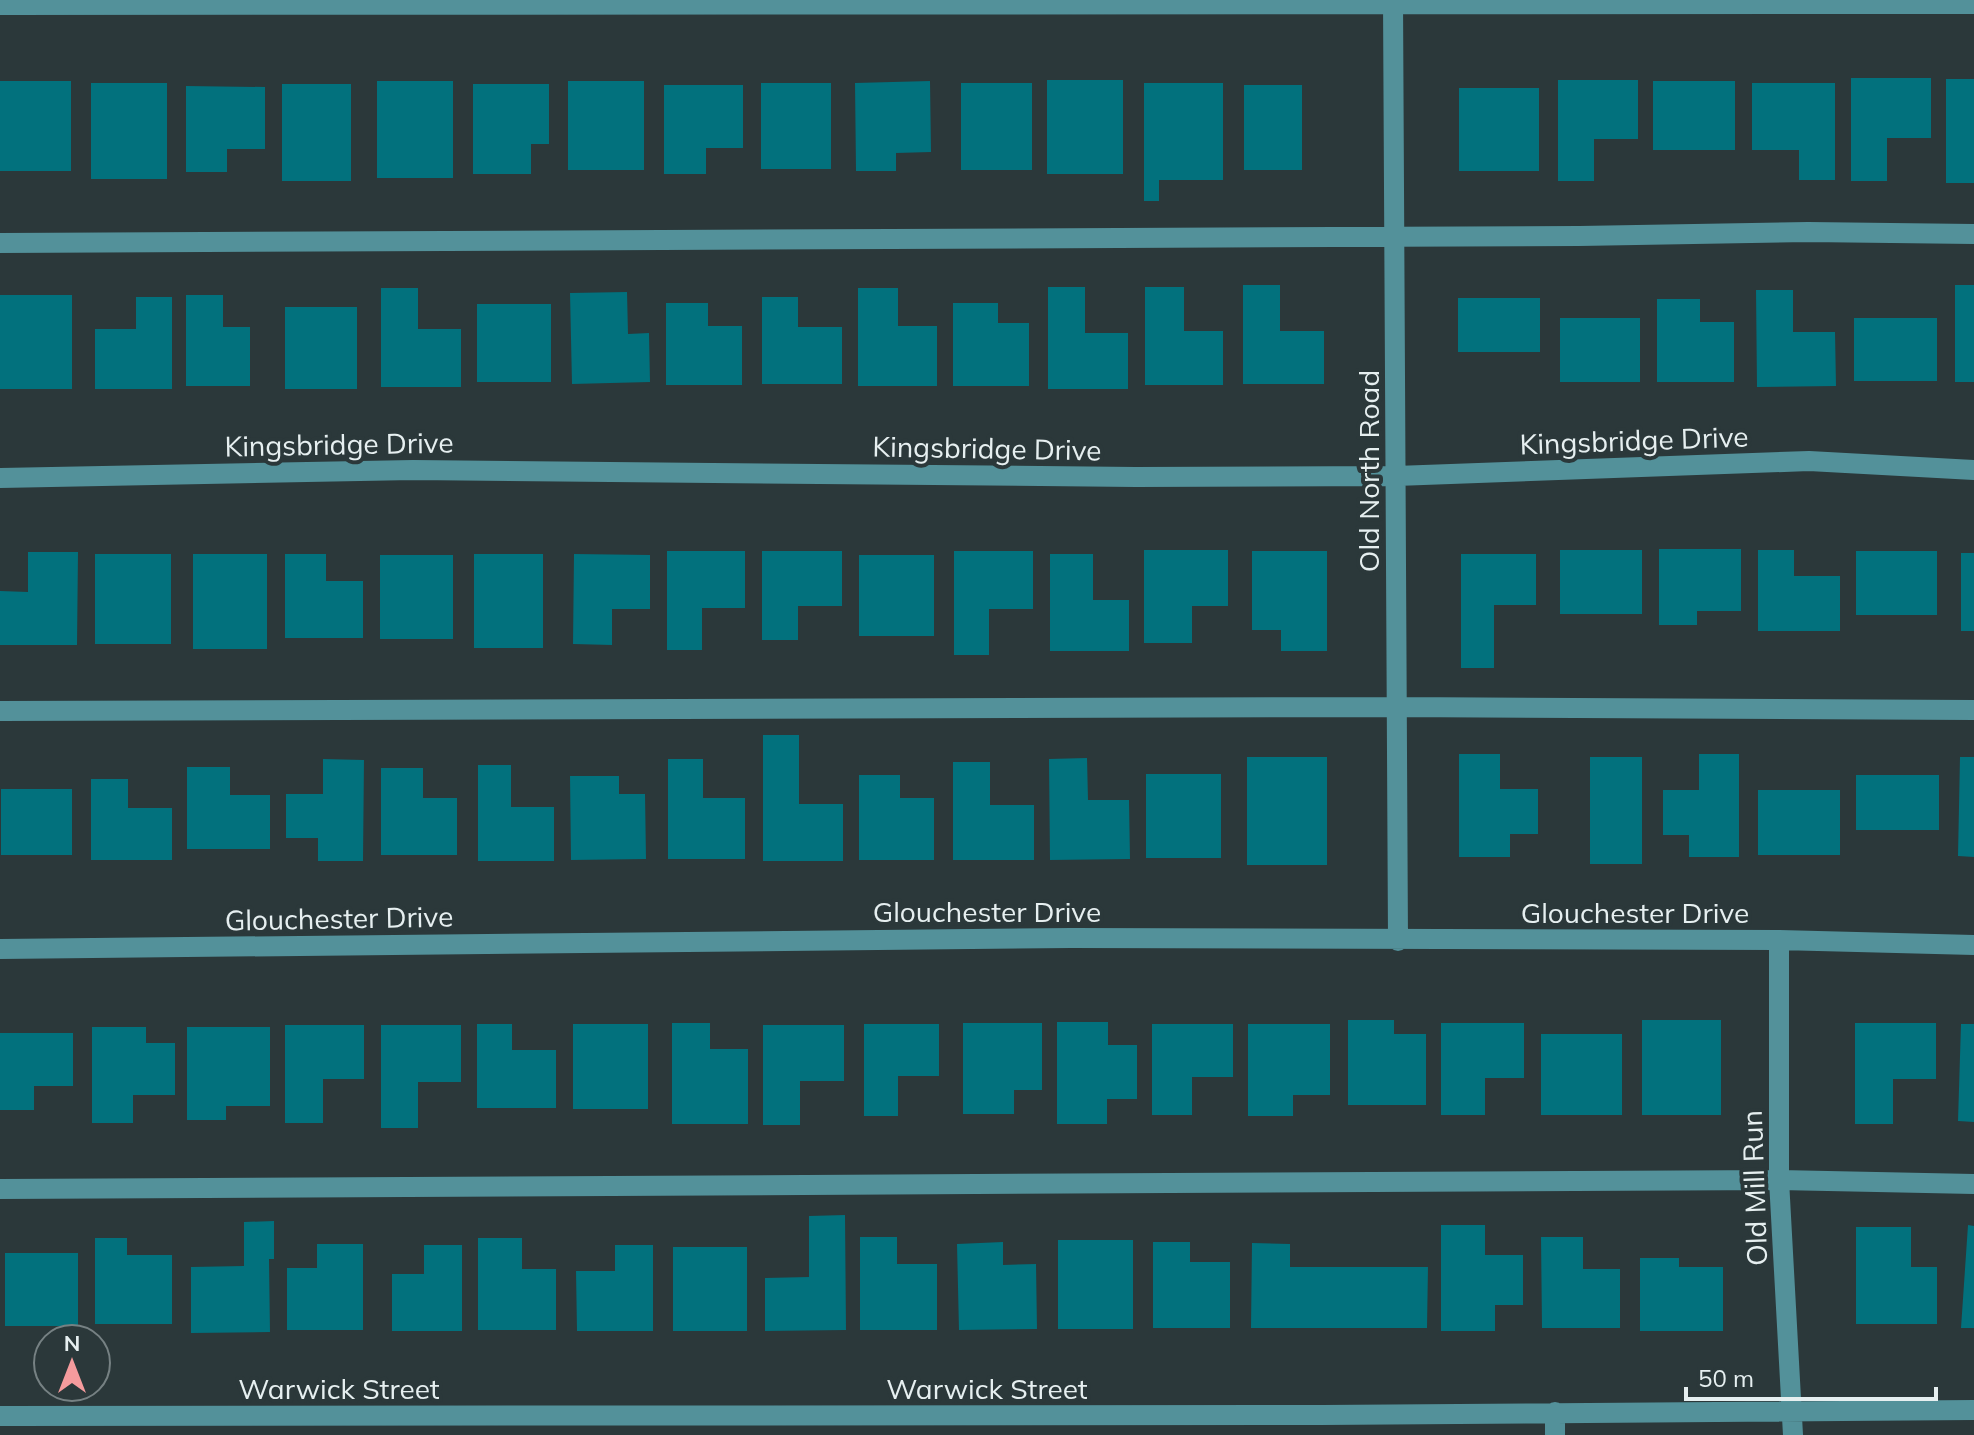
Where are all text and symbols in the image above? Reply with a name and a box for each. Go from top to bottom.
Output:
street label: Old North Road [1351,370,1386,572]
street label: Kingsbridge Drive [1519,419,1749,461]
street label: Kingsbridge Drive [224,425,454,463]
street label: Kingsbridge Drive [872,429,1102,467]
street label: Glouchester Drive [873,894,1101,929]
street label: Glouchester Drive [1521,895,1749,930]
street label: Glouchester Drive [224,899,454,937]
street label: Old Mill Run [1734,1110,1774,1266]
north arrow [32,1323,112,1403]
text: N [64,1329,80,1357]
scale bar [1686,1351,1936,1401]
text: 50 m [1698,1363,1754,1393]
street label: Warwick Street [238,1371,440,1406]
street label: Warwick Street [886,1371,1088,1406]

